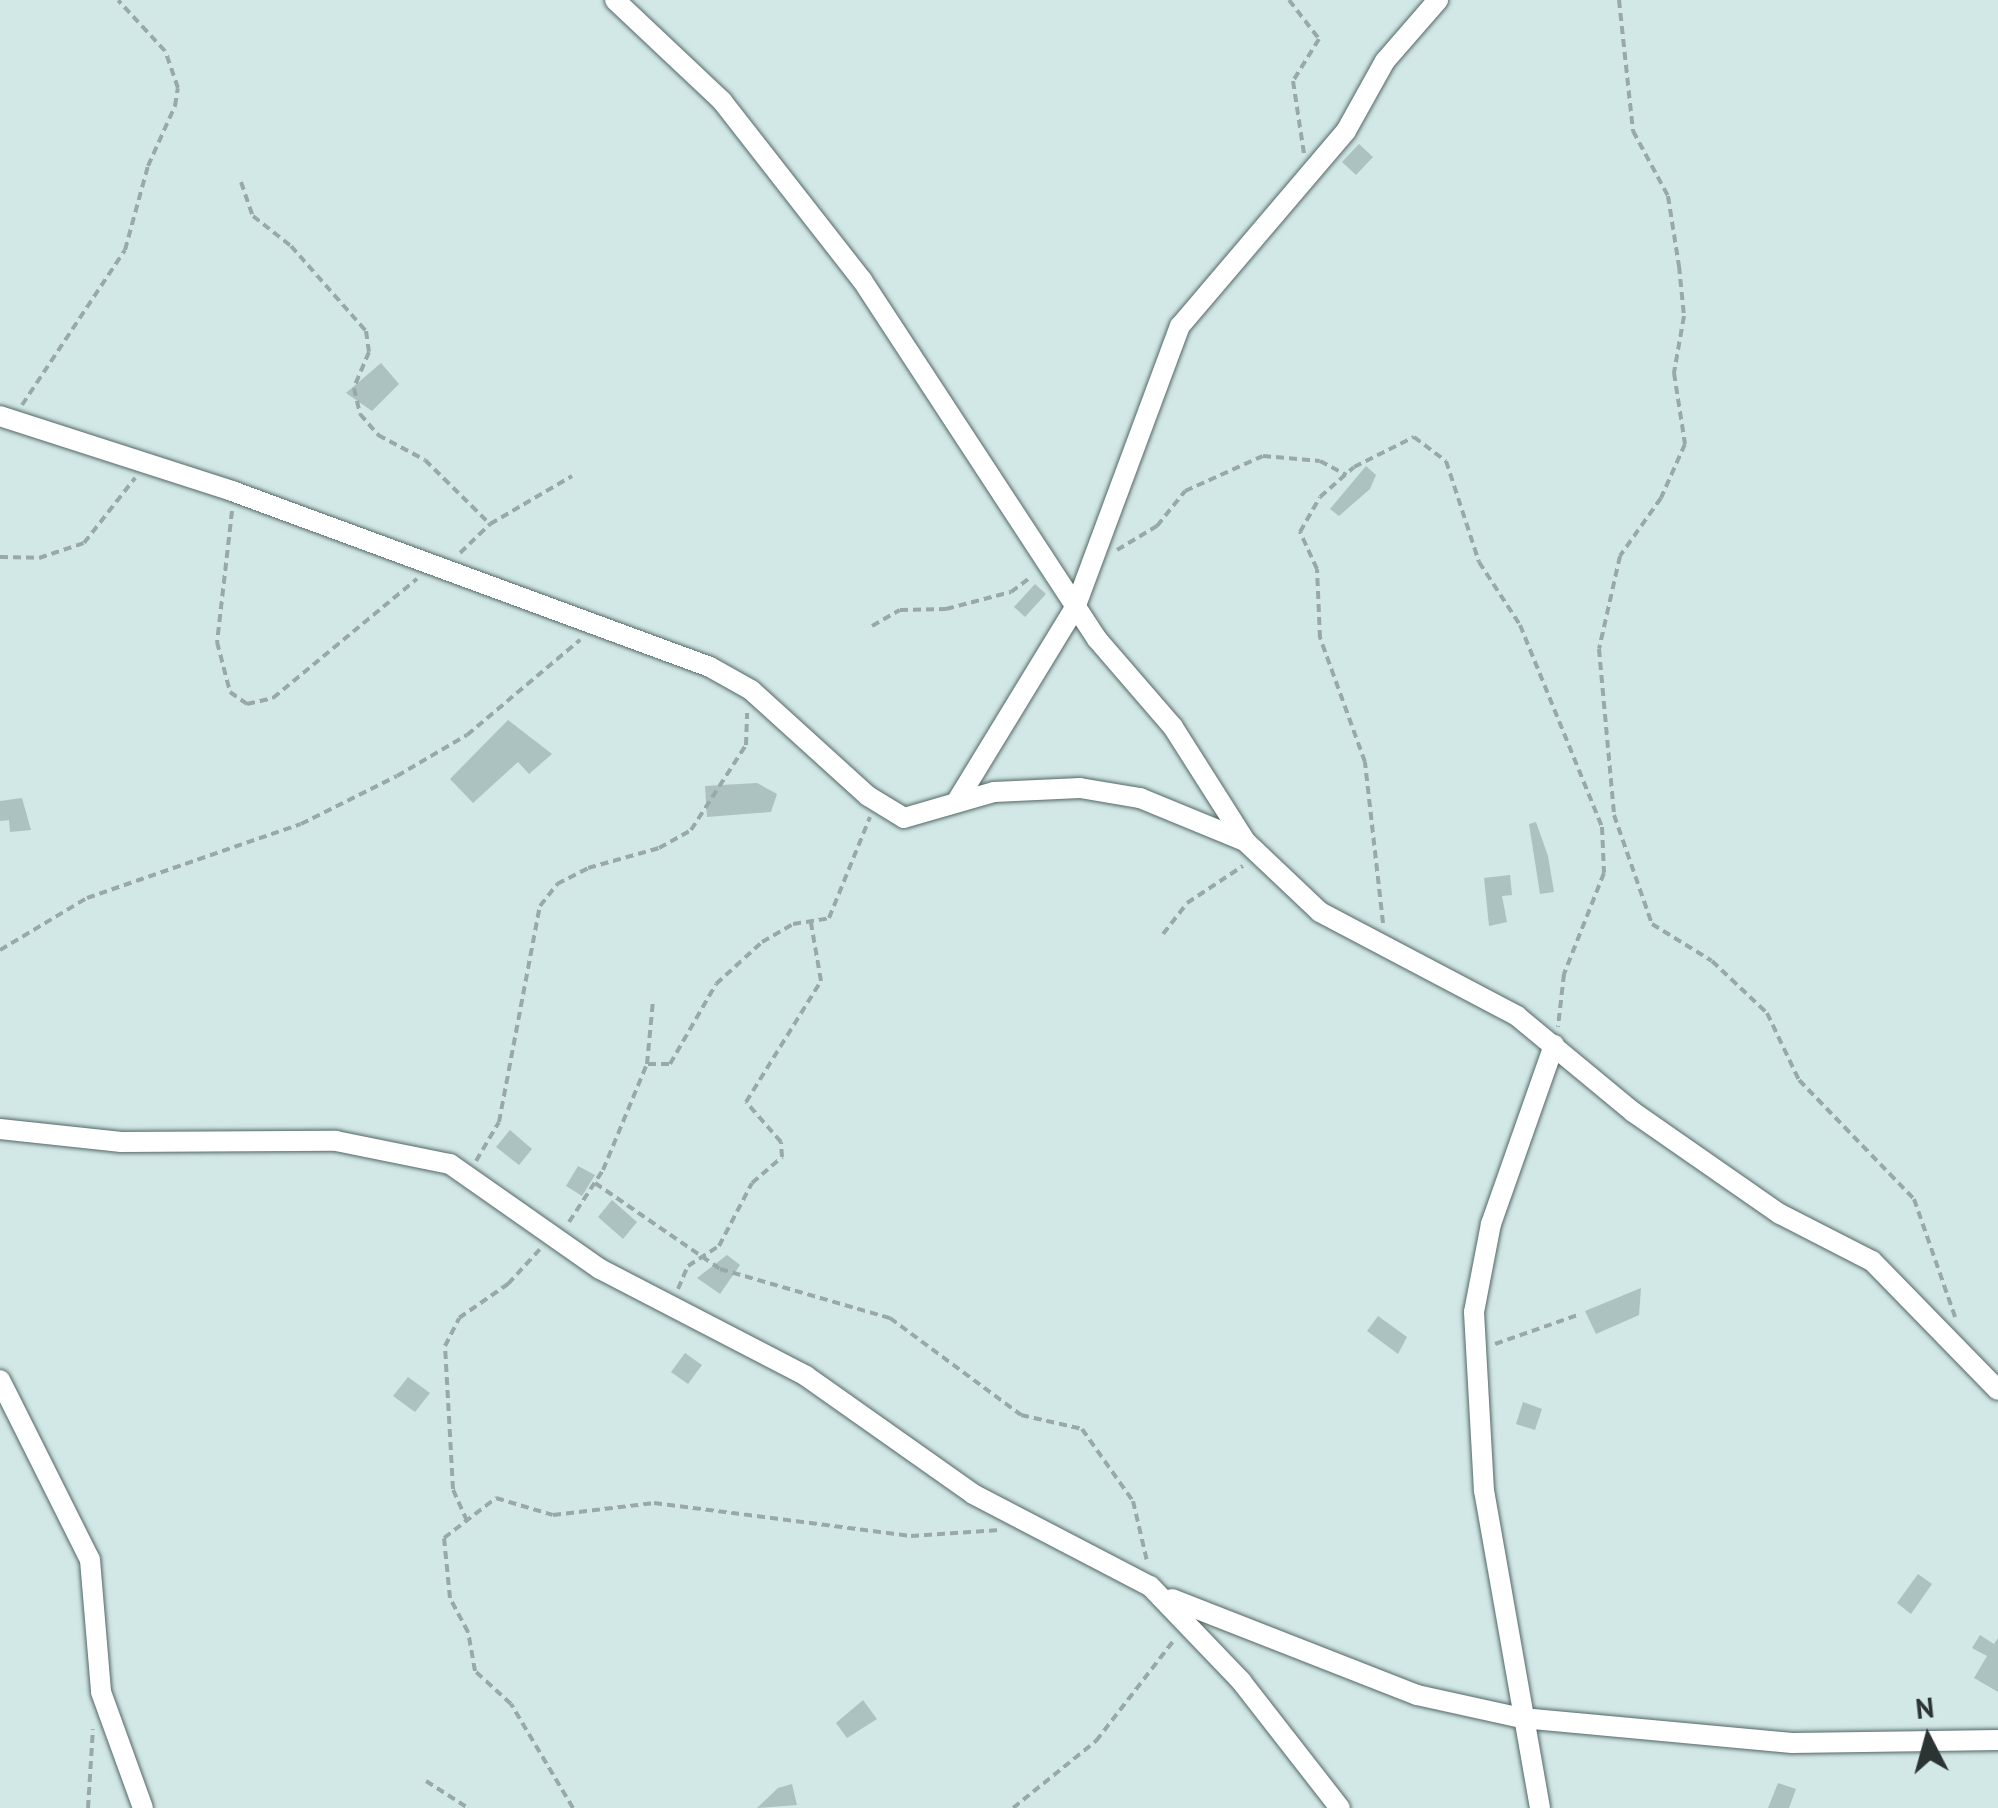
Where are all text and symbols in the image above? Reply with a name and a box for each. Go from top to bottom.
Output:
north arrow [1878,1688,1978,1788]
text: N [1914,1688,1936,1727]

